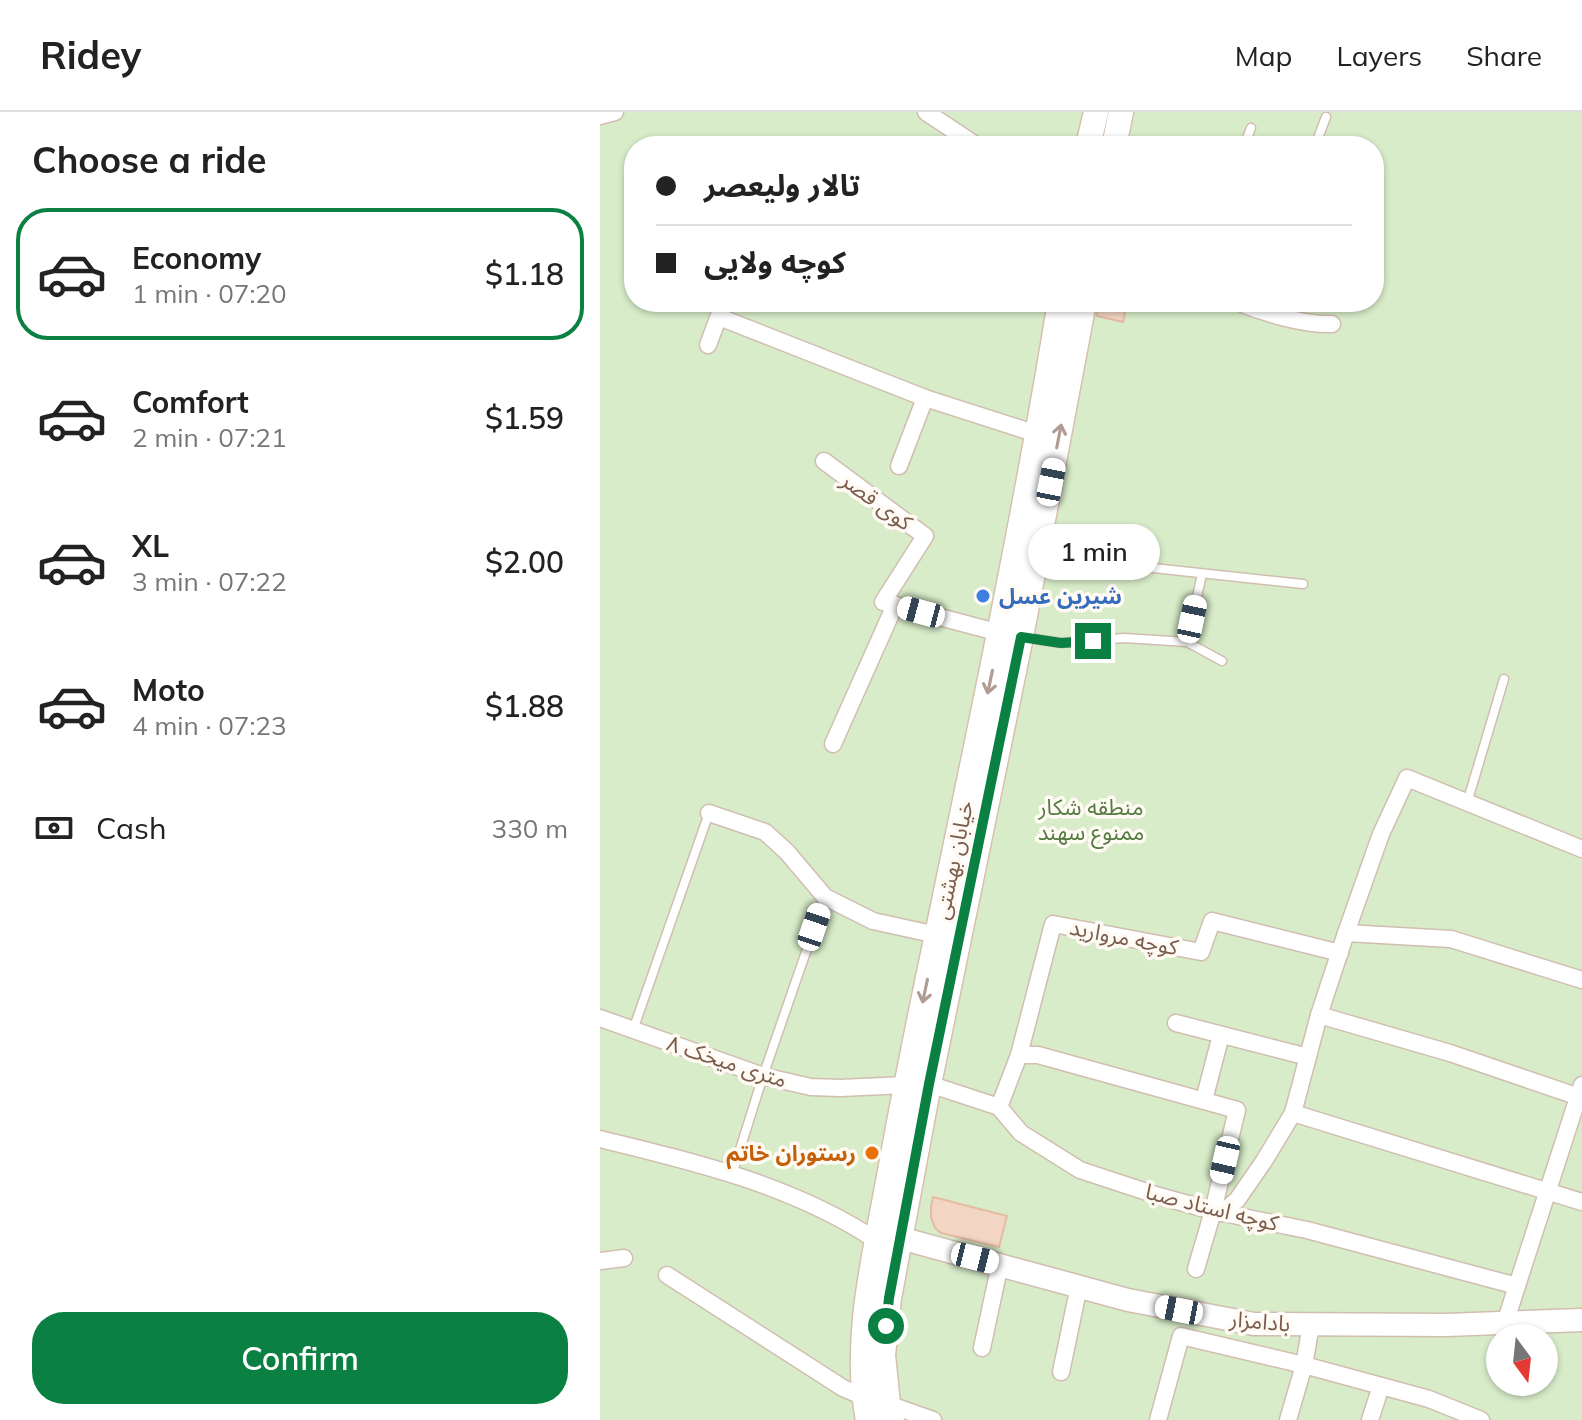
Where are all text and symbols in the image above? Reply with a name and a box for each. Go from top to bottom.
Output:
text: Ridey [40,31,141,79]
text: Map [1235,38,1292,73]
text: Layers [1336,38,1422,73]
text: Share [1466,38,1542,73]
text: Choose a ride [32,137,266,182]
text: تالار ولیعصر [704,166,860,204]
icon: car [36,238,108,310]
text: Economy [132,239,261,277]
text: کوچه ولایی [704,243,846,281]
text: $1.18 [485,255,564,293]
text: 1 min · 07:20 [132,277,287,310]
icon: car [36,382,108,454]
text: Comfort [132,383,249,421]
text: $1.59 [485,399,564,437]
text: 2 min · 07:21 [132,421,287,454]
one-way arrow [1053,424,1068,449]
car [1035,456,1067,508]
street label: کوی قصر [835,465,919,537]
callout: 1 min [1027,525,1159,581]
icon: car [36,526,108,598]
text: XL [132,527,169,565]
text: 1 min [1060,535,1128,568]
text: $2.00 [485,543,564,581]
text: 3 min · 07:22 [132,565,287,598]
place label: شیرین عسل [999,582,1122,610]
marker: شیرین عسل [974,587,992,605]
car [1175,593,1209,645]
car [895,594,947,630]
route end [1075,623,1111,659]
one-way arrow [982,668,997,694]
icon: car [36,670,108,742]
text: Moto [132,671,205,709]
text: $1.88 [485,687,564,725]
text: 4 min · 07:23 [132,709,287,742]
park label: منطقه شکار ممنوع سهند [1038,793,1144,849]
street label: خیابان بهشتی [927,798,979,922]
icon: cash [32,806,76,850]
text: Cash [96,809,167,847]
text: 330 m [492,812,568,845]
car [795,900,833,954]
street label: کوچه مروارید [1067,913,1182,962]
one-way arrow [917,978,932,1003]
street label: ۸ متری میخک [663,1028,791,1094]
car [1208,1134,1242,1186]
place label: رستوران خاتم [726,1139,856,1170]
marker: رستوران خاتم [863,1144,881,1162]
street label: کوچه استاد صبا [1142,1177,1282,1238]
car [949,1241,1001,1275]
car [1153,1294,1205,1326]
street label: بادامزار [1227,1304,1292,1338]
route start [868,1308,904,1344]
button: Confirm [32,1312,568,1404]
north arrow [1486,1324,1558,1396]
map controls [1486,1324,1558,1396]

